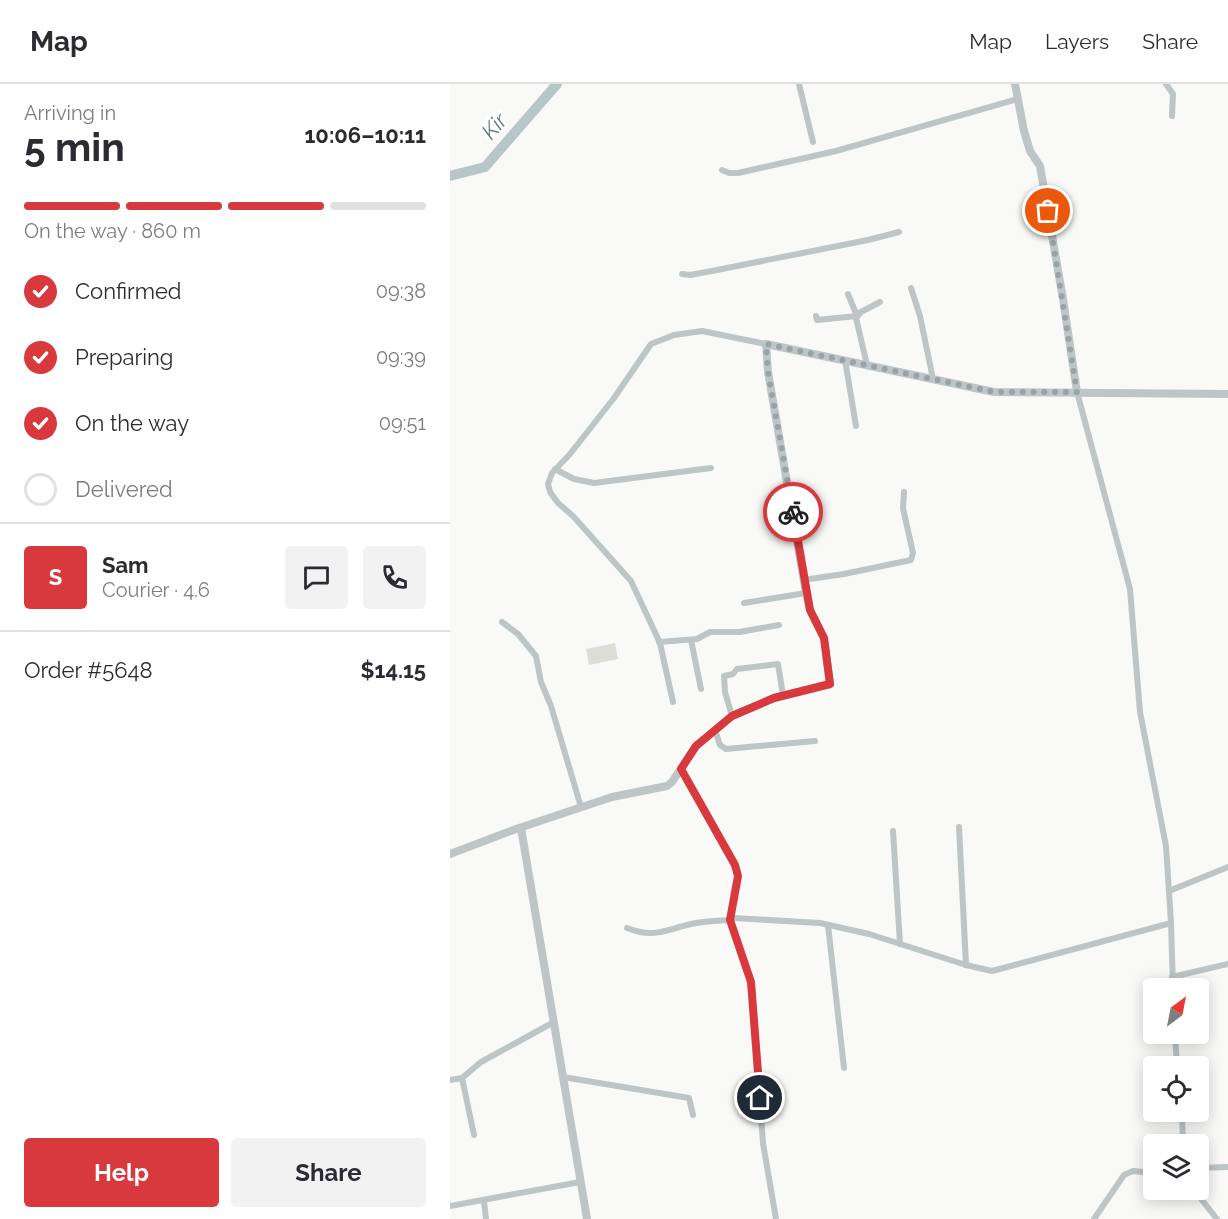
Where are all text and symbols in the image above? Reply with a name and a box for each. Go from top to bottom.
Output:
text: Map [30,25,88,58]
text: Map [969,29,1012,54]
text: Layers [1045,29,1109,54]
text: Share [1142,29,1198,54]
text: Arriving in [24,101,116,125]
water label: Kir [476,107,513,144]
text: 10:06–10:11 [305,122,426,148]
text: 5 min [24,124,125,170]
pin [1022,185,1073,236]
icon: bag [1031,194,1064,227]
text: On the way · 860 m [24,219,201,243]
icon: check [24,275,57,308]
text: Confirmed [75,278,182,304]
text: 09:38 [376,279,426,303]
icon: check [24,341,57,374]
text: Preparing [75,344,173,370]
text: 09:39 [376,345,426,369]
icon: check [24,407,57,440]
text: On the way [75,410,189,436]
text: 09:51 [379,411,426,435]
text: Delivered [75,476,173,502]
courier [763,482,823,542]
icon: bike [777,496,810,529]
button: chat [285,546,348,609]
button: phone [363,546,426,609]
text: Sam [102,552,149,578]
text: S [49,564,62,590]
text: Courier · 4.6 [102,578,210,602]
text: Order #5648 [24,657,153,683]
text: $14.15 [361,657,426,683]
north arrow [1143,978,1209,1044]
map controls [1143,978,1209,1200]
button: locate [1143,1056,1209,1122]
pin [734,1072,785,1123]
icon: home [743,1081,776,1114]
button: layers [1143,1134,1209,1200]
button: Help [24,1138,219,1207]
button: Share [231,1138,426,1207]

